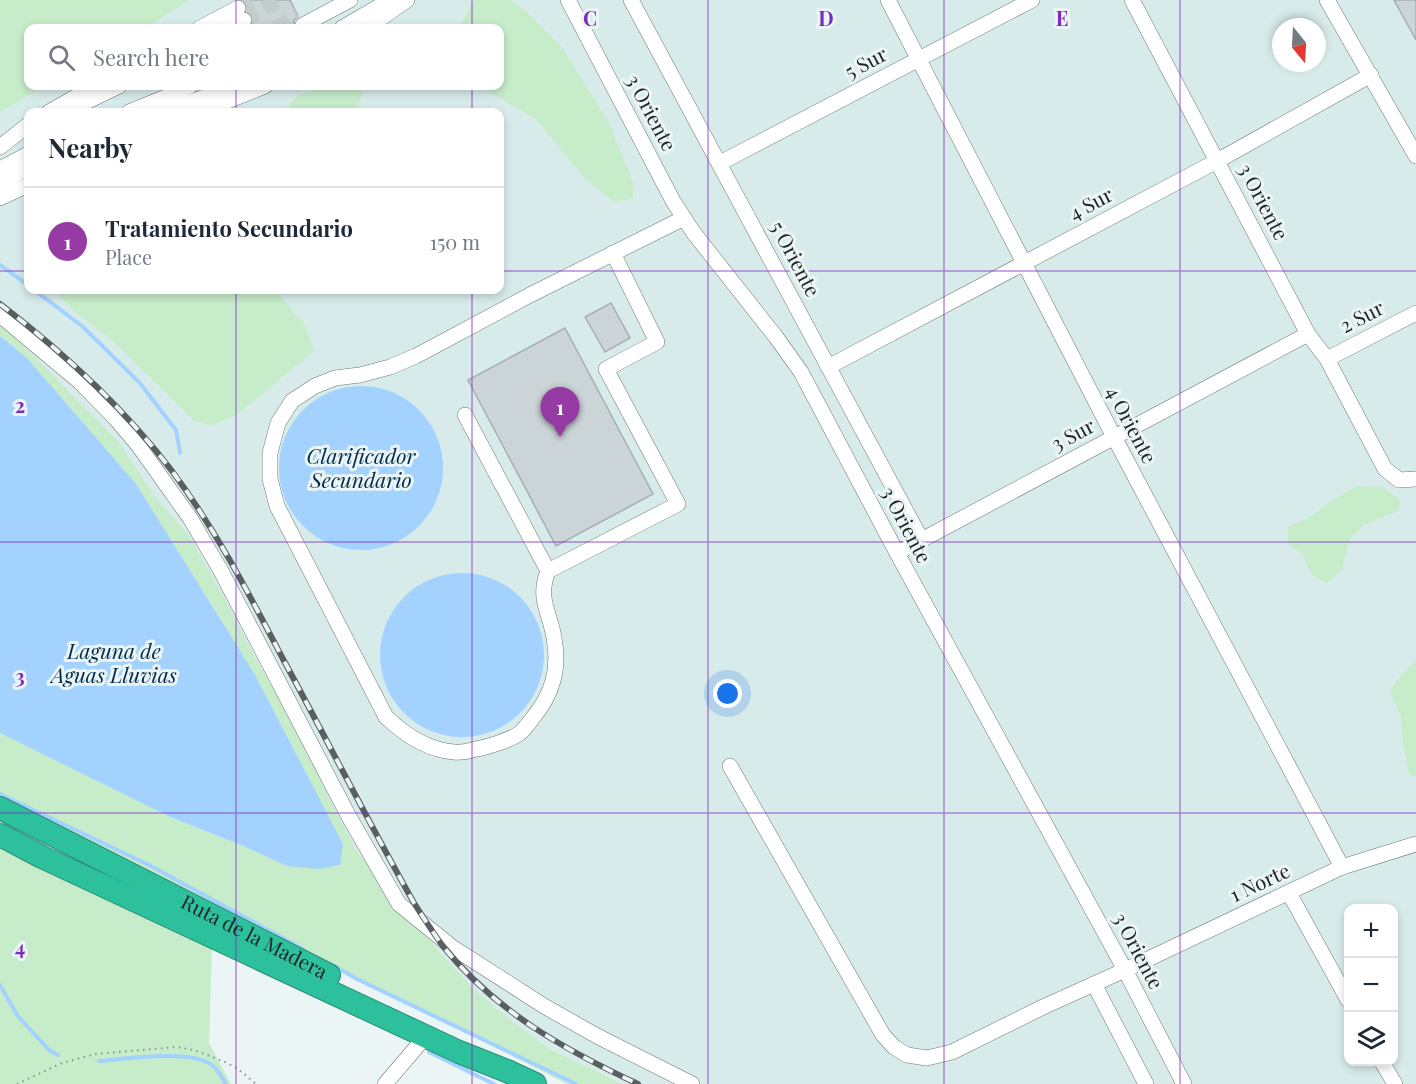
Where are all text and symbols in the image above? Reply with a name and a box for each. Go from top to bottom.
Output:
text: C [583,4,597,31]
text: D [818,4,834,31]
text: E [1056,4,1068,31]
north arrow [1272,18,1326,72]
search box [24,24,504,90]
street label: 5 Sur [839,39,891,84]
icon: search [45,41,78,74]
text: Search here [93,42,209,72]
street label: 3 Oriente [621,69,684,155]
text: Nearby [48,130,133,165]
street label: 3 Oriente [1233,158,1296,244]
street label: 4 Sur [1064,180,1117,225]
text: Tratamiento Secundario [105,213,353,243]
street label: 5 Oriente [765,216,827,301]
text: 1 [64,228,71,255]
text: 150 m [430,228,480,255]
text: Place [105,243,152,270]
street label: 2 Sur [1335,293,1388,338]
street label: 4 Oriente [1101,381,1164,468]
pin: 1 [540,388,580,437]
text: 2 [15,391,25,418]
street label: 3 Sur [1046,411,1099,456]
water label: Clarificador Secundario [307,441,417,493]
street label: 3 Oriente [876,481,939,567]
water label: Laguna de Aguas Lluvias [49,636,177,688]
text: 3 [15,662,25,689]
your location [713,679,742,708]
street label: 1 Norte [1225,856,1294,907]
street label: Ruta de la Madera [177,887,333,984]
map controls [1344,904,1398,1066]
button: + [1344,904,1398,958]
street label: 3 Oriente [1108,907,1171,993]
text: 4 [15,933,25,960]
button: − [1344,958,1398,1012]
button: layers [1344,1012,1398,1066]

